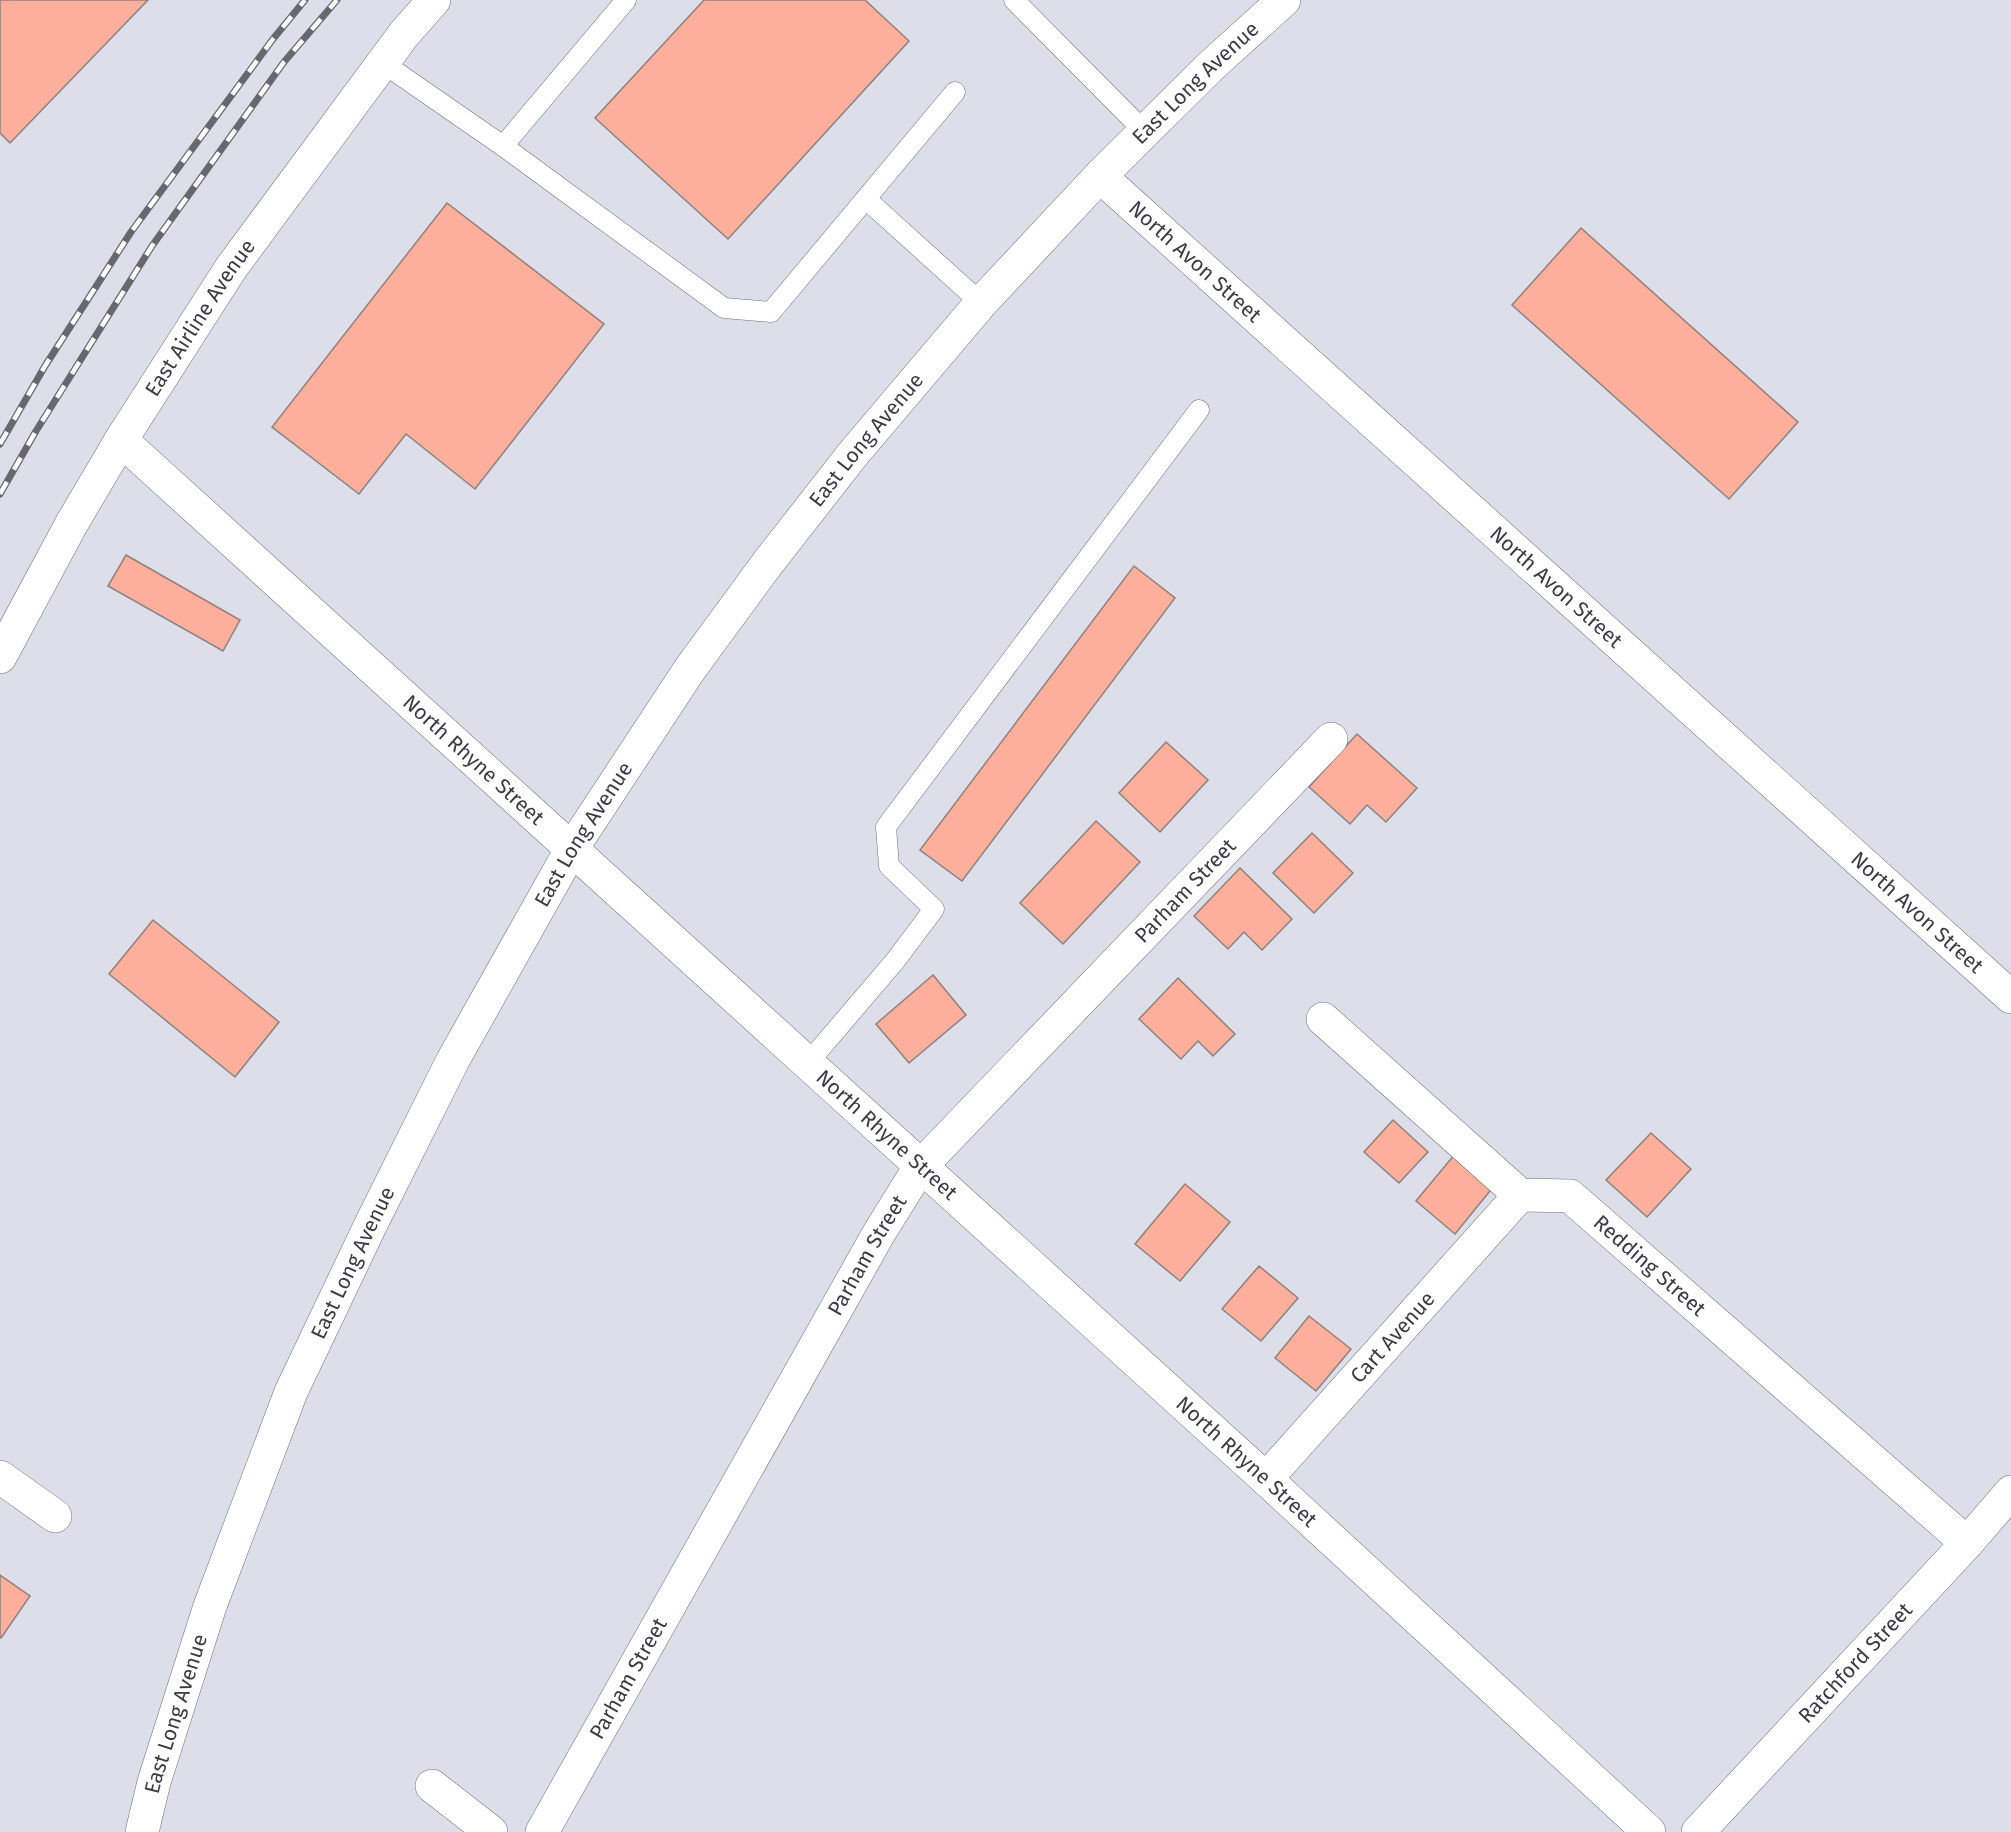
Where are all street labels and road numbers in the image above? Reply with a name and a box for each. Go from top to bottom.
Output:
street label: East Long Avenue [1127,16,1264,150]
street label: North Avon Street [1123,195,1267,328]
street label: East Airline Avenue [139,234,261,401]
street label: East Long Avenue [804,368,929,512]
street label: North Avon Street [1484,521,1628,654]
street label: North Rhyne Street [397,689,550,831]
street label: East Long Avenue [529,757,638,911]
street label: Parham Street [1129,833,1242,948]
street label: North Avon Street [1845,846,1989,979]
street label: North Rhyne Street [811,1064,963,1206]
street label: East Long Avenue [305,1182,401,1343]
street label: Parham Street [822,1190,913,1320]
street label: Redding Street [1588,1210,1712,1322]
street label: Cart Avenue [1345,1286,1440,1389]
street label: North Rhyne Street [1171,1391,1323,1533]
street label: Ratchford Street [1793,1597,1918,1729]
street label: Parham Street [584,1613,673,1744]
street label: East Long Avenue [139,1631,213,1796]

